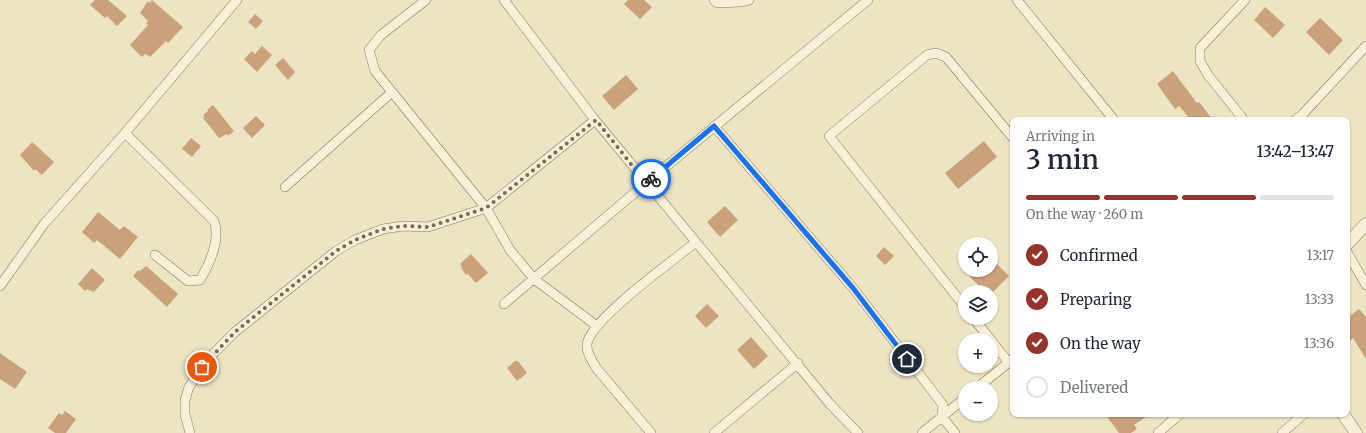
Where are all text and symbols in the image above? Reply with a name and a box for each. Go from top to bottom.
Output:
text: Arriving in [1026,128,1095,145]
text: 13:42–13:47 [1257,142,1334,161]
text: 3 min [1026,143,1099,176]
courier [631,159,671,199]
icon: bike [640,168,662,190]
text: On the way · 260 m [1026,206,1143,223]
map controls [958,237,998,421]
button: locate [958,237,998,277]
icon: check [1026,244,1048,266]
text: Confirmed [1060,246,1138,265]
text: 13:17 [1306,247,1334,264]
button: layers [958,285,998,325]
icon: check [1026,288,1048,310]
text: Preparing [1060,290,1132,309]
text: 13:33 [1305,291,1334,308]
icon: check [1026,332,1048,354]
button: + [958,333,998,373]
text: On the way [1060,334,1141,353]
text: 13:36 [1304,335,1334,352]
pin [890,342,924,376]
icon: home [896,348,918,370]
pin [185,350,219,384]
icon: bag [191,356,213,378]
text: Delivered [1060,378,1128,397]
button: − [958,381,998,421]

